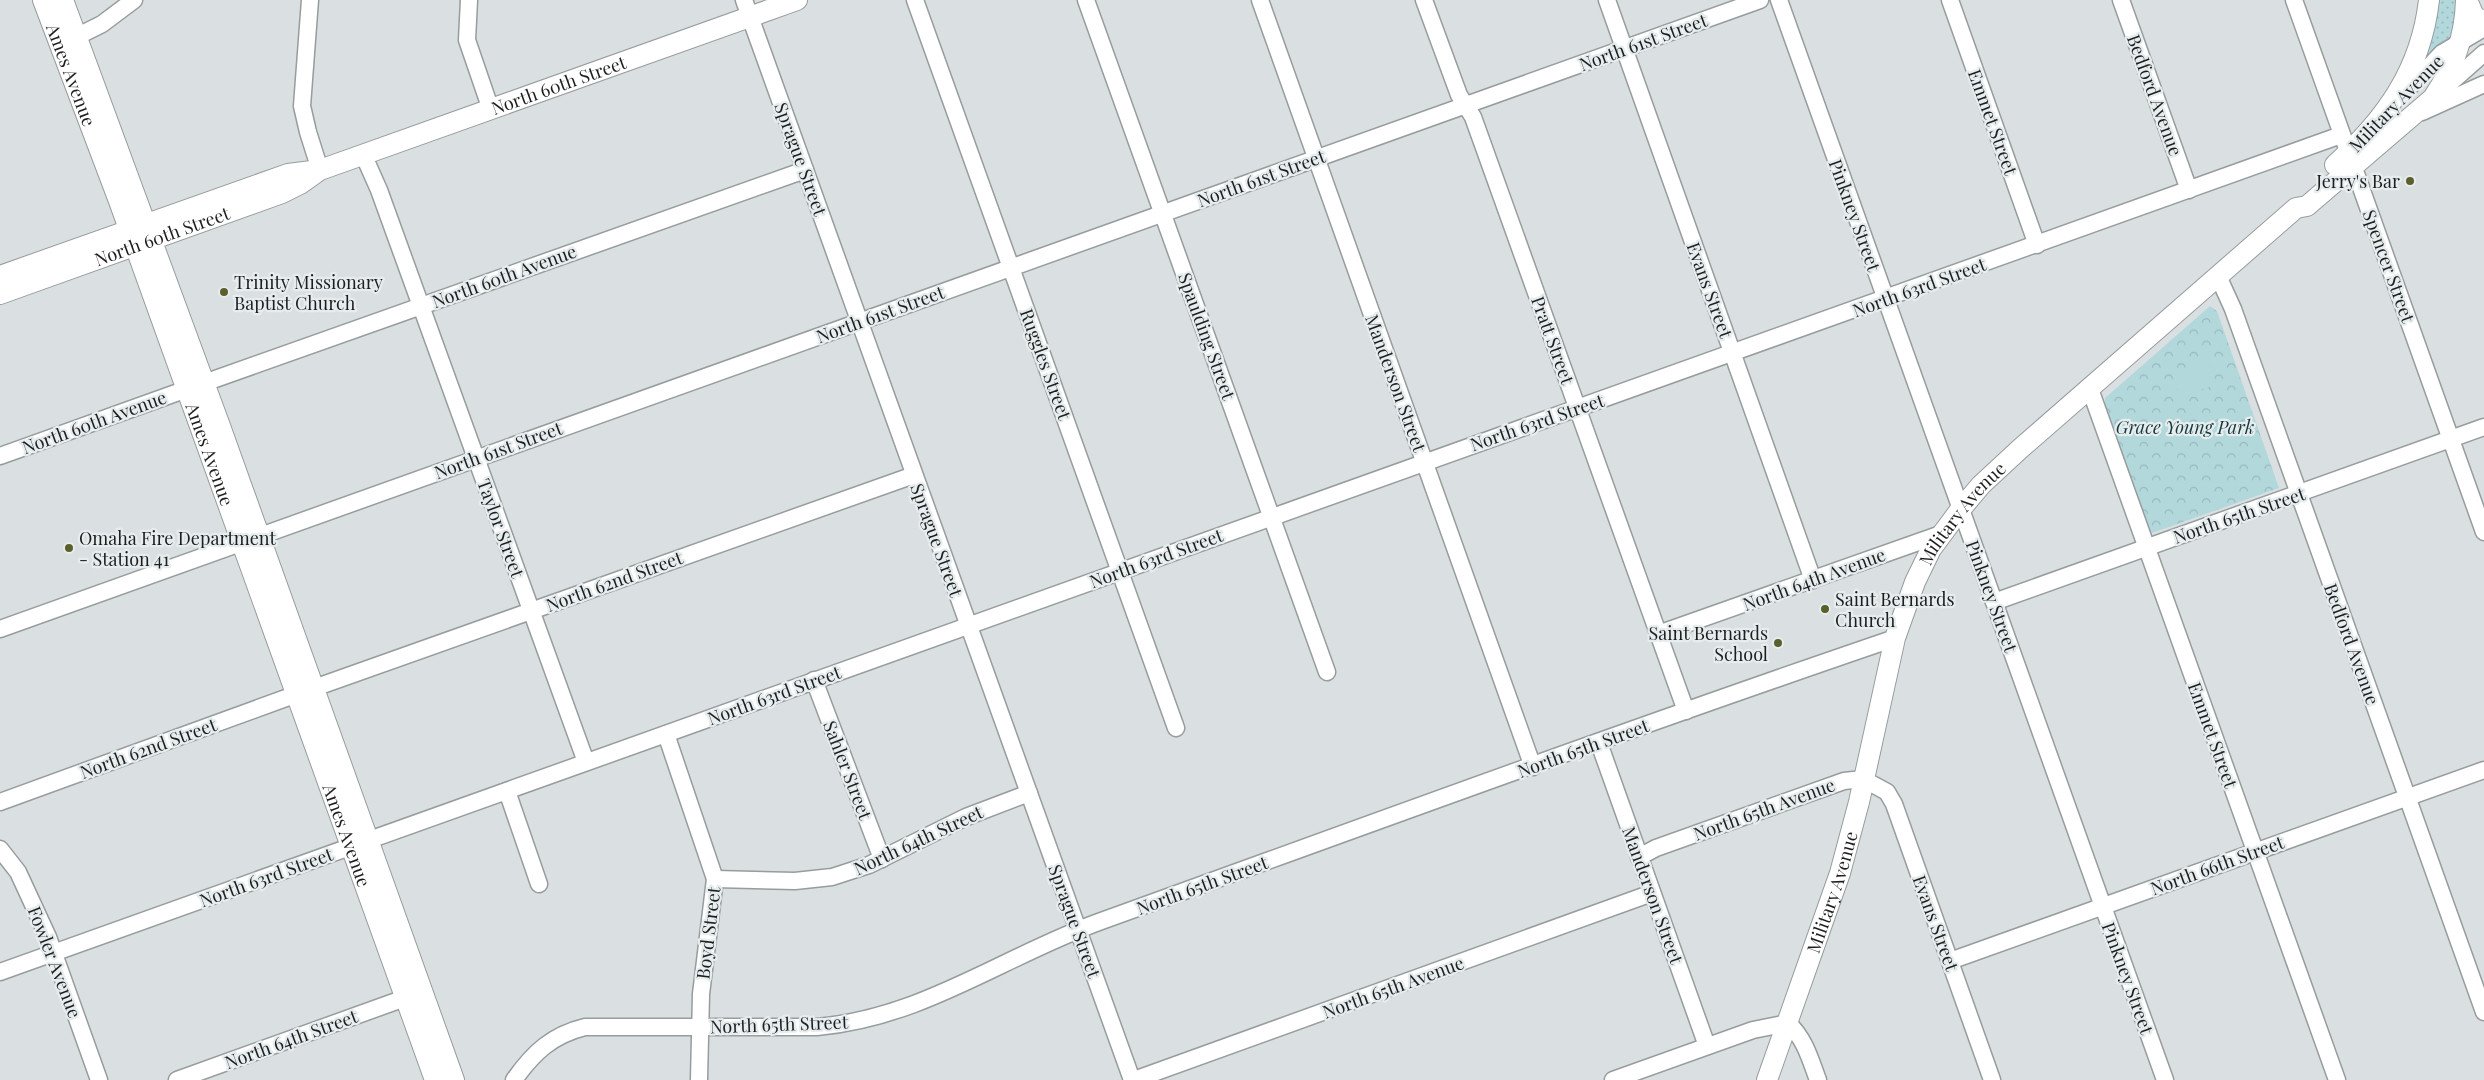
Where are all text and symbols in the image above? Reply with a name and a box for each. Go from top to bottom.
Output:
street label: North 61st Street [1576,7,1711,76]
street label: Ames Avenue [41,19,102,129]
street label: Bedford Avenue [2122,31,2188,159]
street label: Military Avenue [2343,49,2449,157]
street label: North 60th Street [488,50,630,120]
street label: Emmet Street [1963,66,2023,179]
street label: Sprague Street [769,99,833,220]
street label: North 61st Street [1194,143,1329,212]
street label: Pinkney Street [1824,156,1887,275]
place label: Jerry's Bar [2315,169,2400,193]
marker: Jerry's Bar [2404,175,2416,187]
street label: North 60th Street [91,201,233,271]
street label: Spencer Street [2357,206,2421,326]
street label: North 60th Avenue [428,239,580,313]
street label: Evans Street [1682,239,1739,342]
street label: North 63rd Street [1849,252,1989,322]
street label: Spaulding Street [1173,269,1241,403]
place label: Trinity Missionary Baptist Church [234,270,383,315]
street label: North 61st Street [813,279,948,348]
marker: Trinity Missionary Baptist Church [218,286,230,298]
street label: Pratt Street [1526,293,1580,388]
street label: Ruggles Street [1015,305,1077,423]
street label: Manderson Street [1360,311,1432,456]
street label: North 60th Avenue [18,385,170,459]
street label: North 63rd Street [1467,388,1608,456]
street label: Ames Avenue [180,399,240,509]
street label: North 61st Street [431,415,566,484]
park label: Grace Young Park [2116,415,2254,439]
street label: Military Avenue [1913,456,2010,569]
street label: Taylor Street [472,475,530,581]
street label: Sprague Street [905,480,969,601]
street label: North 65th Street [2170,481,2309,549]
street label: North 63rd Street [1086,523,1226,593]
place label: Omaha Fire Department - Station 41 [79,526,277,571]
street label: Pinkney Street [1961,537,2024,656]
marker: Omaha Fire Department - Station 41 [63,542,75,554]
street label: North 64th Avenue [1739,542,1889,616]
street label: North 62nd Street [542,545,686,617]
street label: Bedford Avenue [2319,580,2385,708]
place label: Saint Bernards Church [1835,587,1954,632]
marker: Saint Bernards Church [1819,603,1831,615]
place label: Saint Bernards School [1649,621,1768,666]
marker: Saint Bernards School [1772,637,1784,649]
street label: North 63rd Street [704,660,844,730]
street label: Emmet Street [2183,679,2243,792]
street label: North 62nd Street [76,712,220,784]
street label: North 65th Street [1514,713,1653,783]
street label: Sahler Street [818,717,878,823]
street label: North 65th Avenue [1690,772,1838,846]
street label: Ames Avenue [317,780,377,890]
street label: North 64th Street [850,799,987,880]
street label: Manderson Street [1617,823,1689,968]
street label: Military Avenue [1801,829,1863,956]
street label: North 66th Street [2147,830,2288,900]
street label: North 63rd Street [196,842,336,912]
street label: North 65th Street [1133,850,1272,920]
street label: Sprague Street [1043,861,1107,982]
street label: Evans Street [1908,872,1965,975]
street label: Boyd Street [690,885,726,981]
street label: Fowler Avenue [23,903,87,1021]
street label: Pinkney Street [2097,919,2160,1038]
street label: North 65th Avenue [1319,950,1467,1024]
street label: North 64th Street [221,1004,361,1074]
street label: North 65th Street [709,1010,849,1038]

